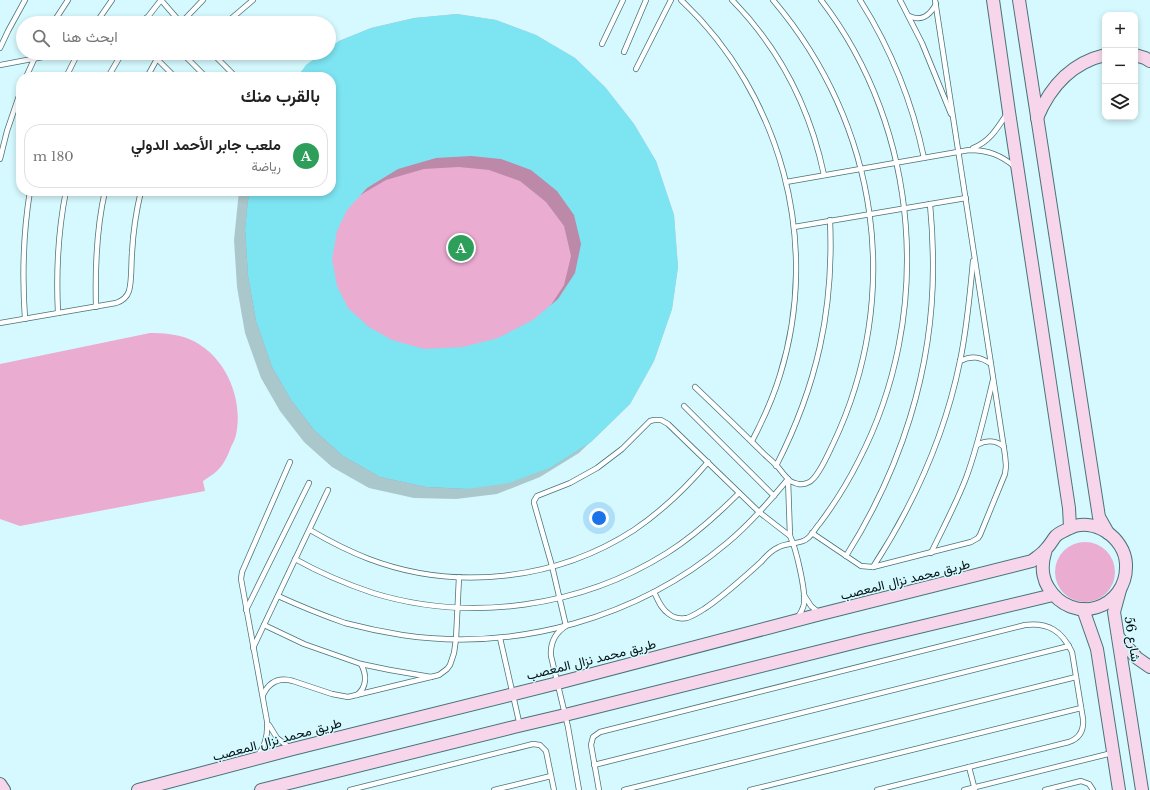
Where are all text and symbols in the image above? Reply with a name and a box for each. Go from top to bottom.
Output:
map controls [1102,12,1138,120]
button: + [1102,12,1138,48]
search box [16,16,336,60]
icon: search [30,27,52,49]
text: ابحث هنا [62,27,118,46]
button: − [1102,48,1138,84]
button: layers [1102,84,1138,120]
text: بالقرب منك [241,86,320,107]
text: ملعب جابر الأحمد الدولي [131,135,281,154]
text: 180 m [33,148,74,165]
text: A [301,148,311,165]
text: رياضة [251,158,281,175]
pin: A [448,233,474,263]
your location [589,508,609,528]
street label: طريق محمد نزال المعصب [839,555,972,604]
street label: شارع 56 [1120,615,1144,663]
street label: طريق محمد نزال المعصب [525,635,658,684]
street label: طريق محمد نزال المعصب [211,714,344,765]

